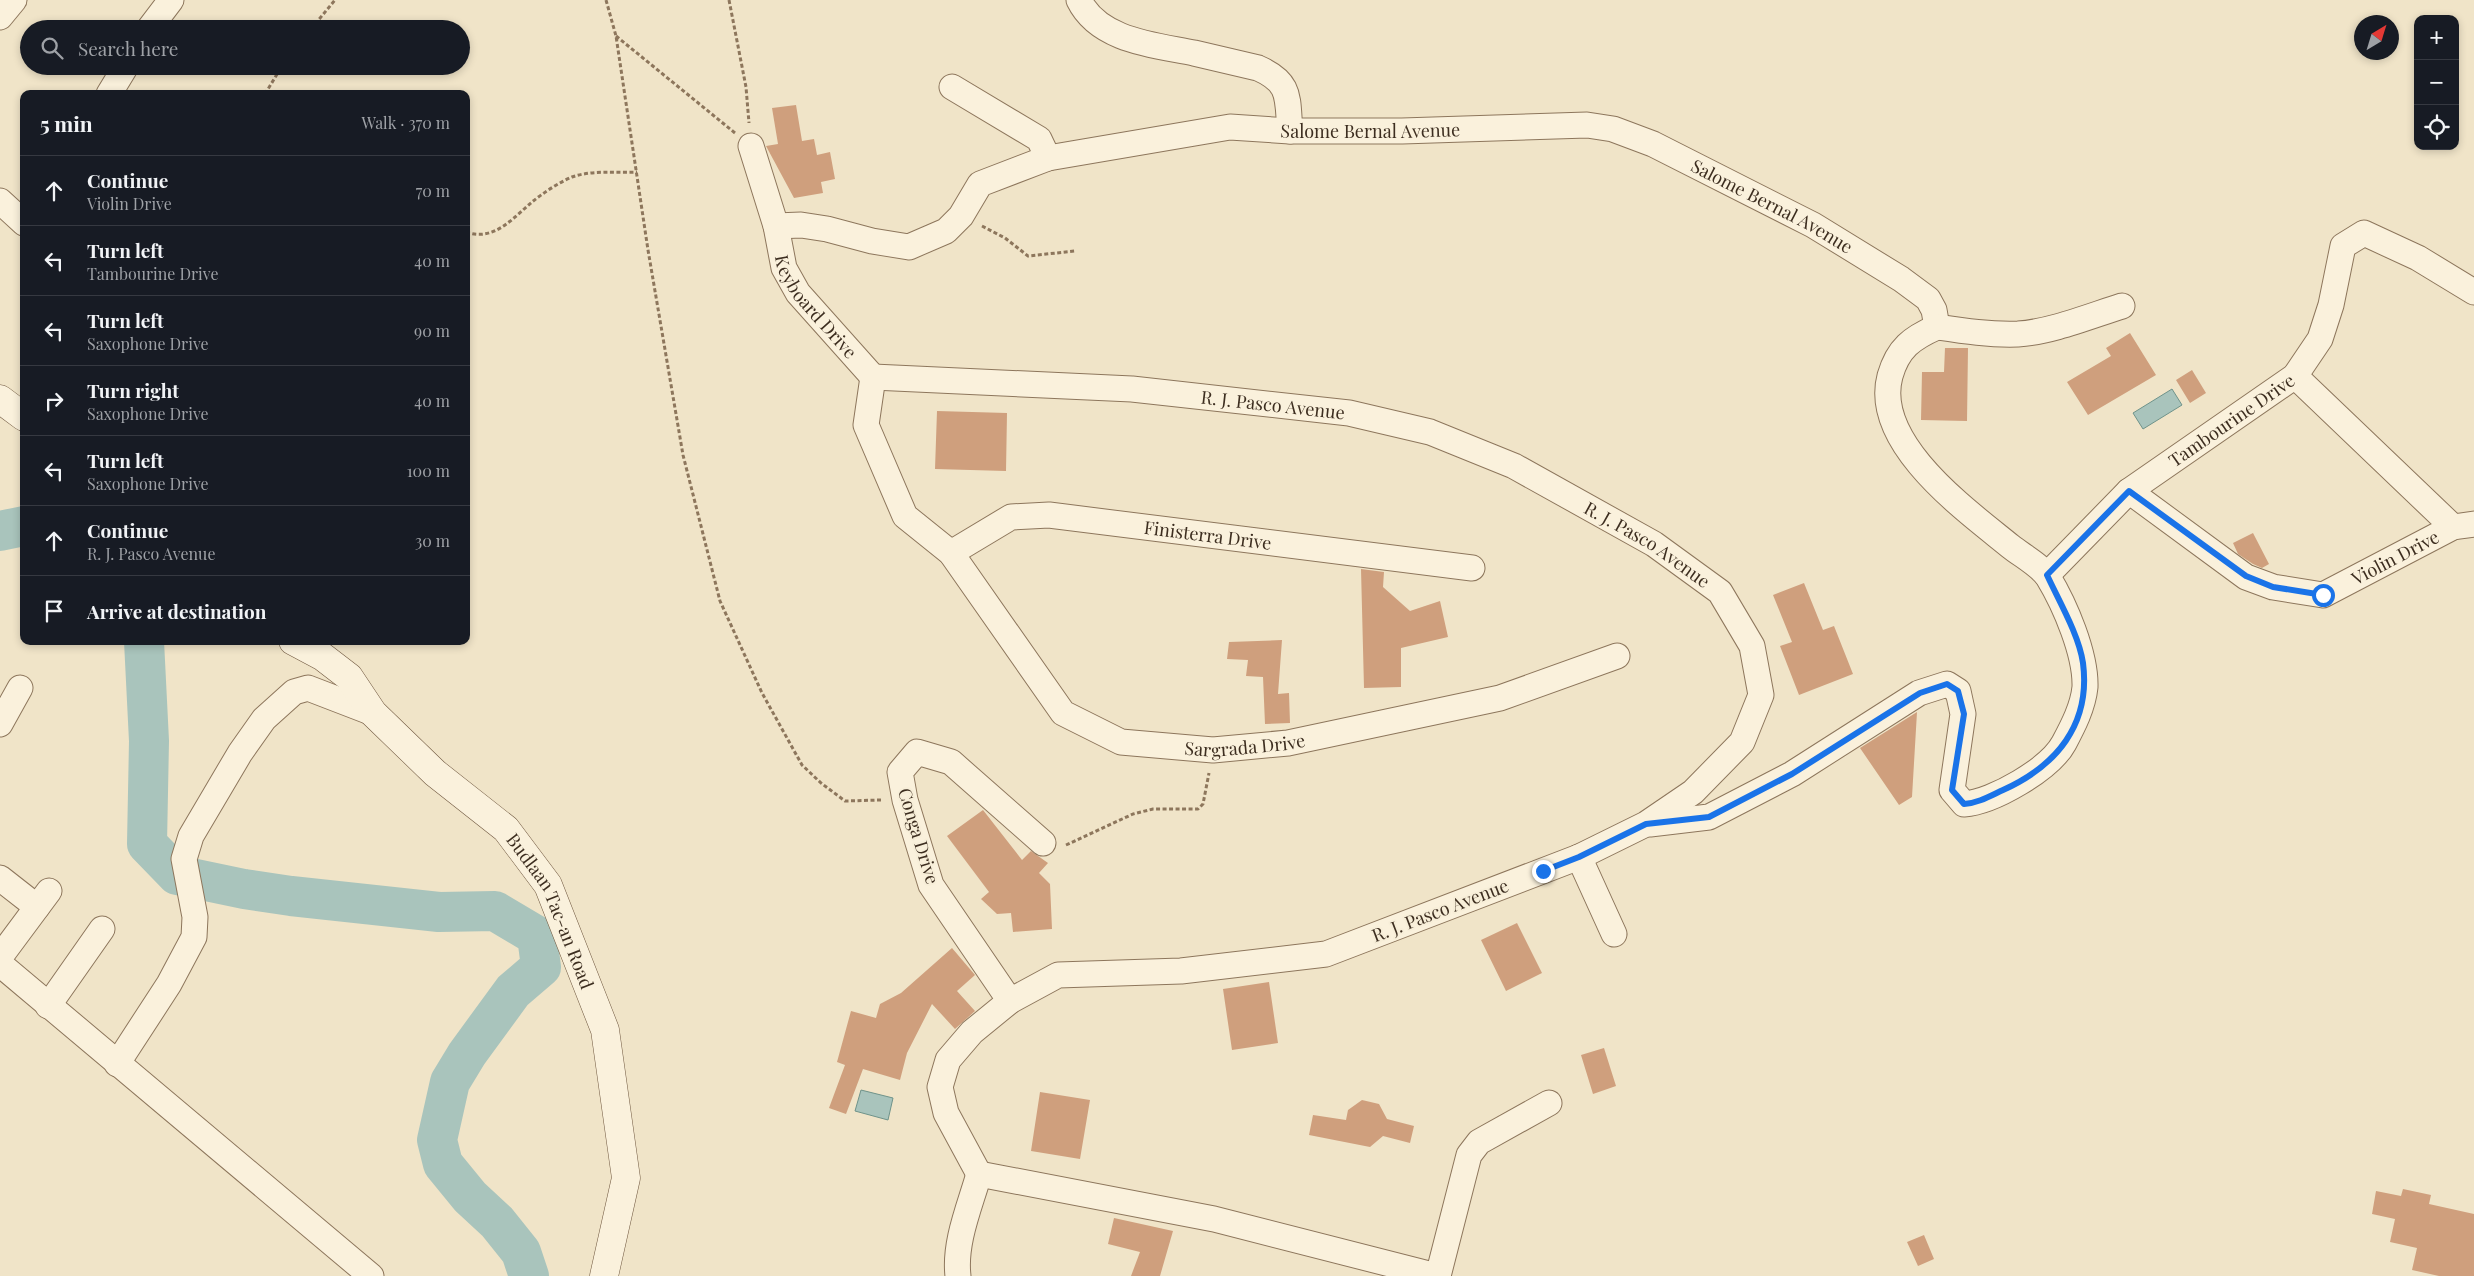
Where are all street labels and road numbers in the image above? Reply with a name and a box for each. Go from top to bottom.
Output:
street label: Salome Bernal Avenue [1280,117,1461,143]
street label: Salome Bernal Avenue [1687,153,1857,259]
street label: Keyboard Drive [770,253,863,363]
street label: Tambourine Drive [2164,368,2299,472]
street label: R. J. Pasco Avenue [1200,385,1346,424]
street label: R. J. Pasco Avenue [1580,496,1715,593]
street label: Finisterra Drive [1143,515,1273,555]
street label: Violin Drive [2346,525,2443,591]
street label: Sargrada Drive [1184,728,1307,762]
street label: Conga Drive [893,785,945,887]
street label: Budlaan Tac-an Road [501,828,600,993]
street label: R. J. Pasco Avenue [1368,873,1512,947]

